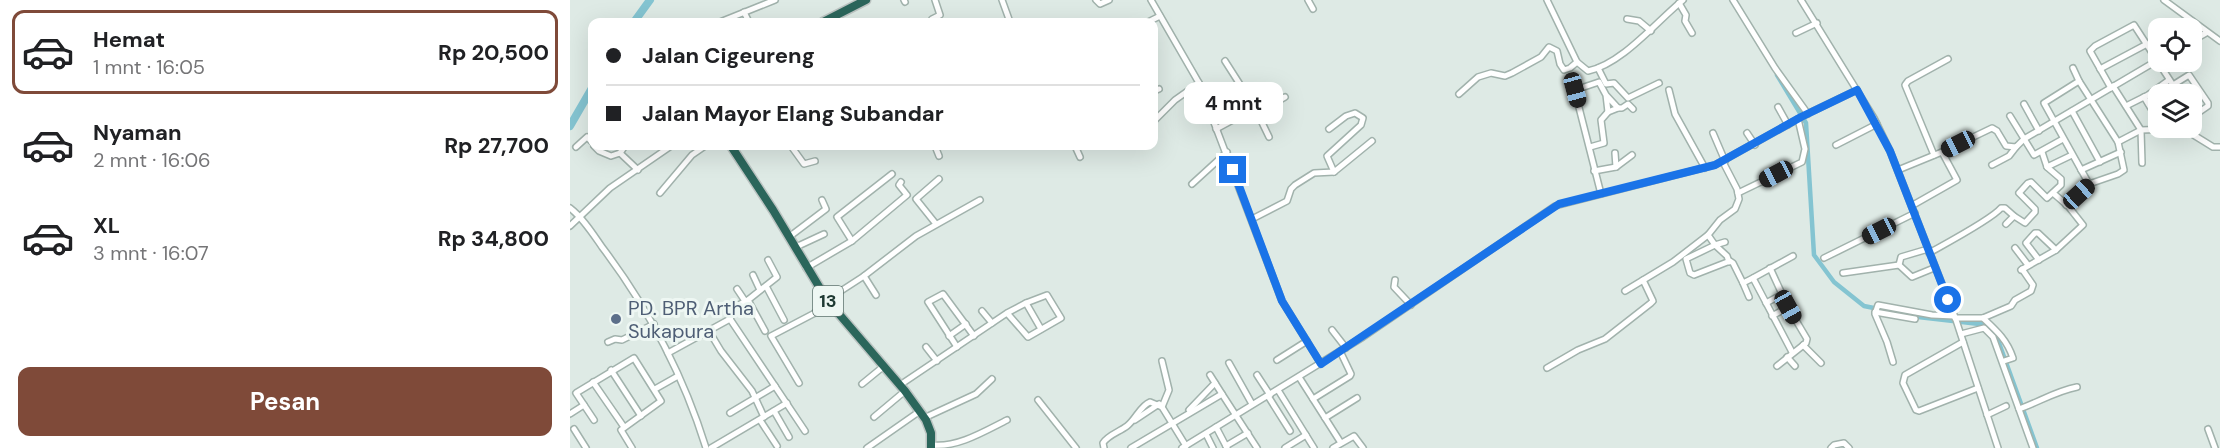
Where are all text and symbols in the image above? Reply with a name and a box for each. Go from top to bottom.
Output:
map controls [2148,18,2202,138]
button: locate [2148,18,2202,72]
icon: car [21,25,75,79]
text: Hemat [93,25,165,54]
text: Rp 20,500 [438,38,549,67]
text: Jalan Cigeureng [642,41,815,70]
text: 1 mnt · 16:05 [93,54,205,80]
car [1562,70,1588,110]
callout: 4 mnt [1184,83,1282,125]
button: layers [2148,84,2202,138]
text: 4 mnt [1205,90,1262,116]
text: Jalan Mayor Elang Subandar [642,99,944,128]
icon: car [21,118,75,172]
text: Nyaman [93,118,182,147]
car [1938,128,1978,160]
text: Rp 27,700 [444,131,549,160]
text: 2 mnt · 16:06 [93,147,211,173]
route end [1219,156,1246,183]
car [1756,158,1796,190]
car [2060,175,2098,213]
icon: car [21,211,75,265]
text: XL [93,211,120,240]
car [1859,215,1899,247]
text: Rp 34,800 [438,224,549,253]
text: 3 mnt · 16:07 [93,240,209,266]
road number: 13 [813,286,843,316]
route start [1934,286,1961,313]
car [1771,287,1805,327]
place label: PD. BPR Artha Sukapura [628,295,754,344]
marker: PD. BPR Artha Sukapura [609,312,623,326]
button: Pesan [18,367,552,436]

